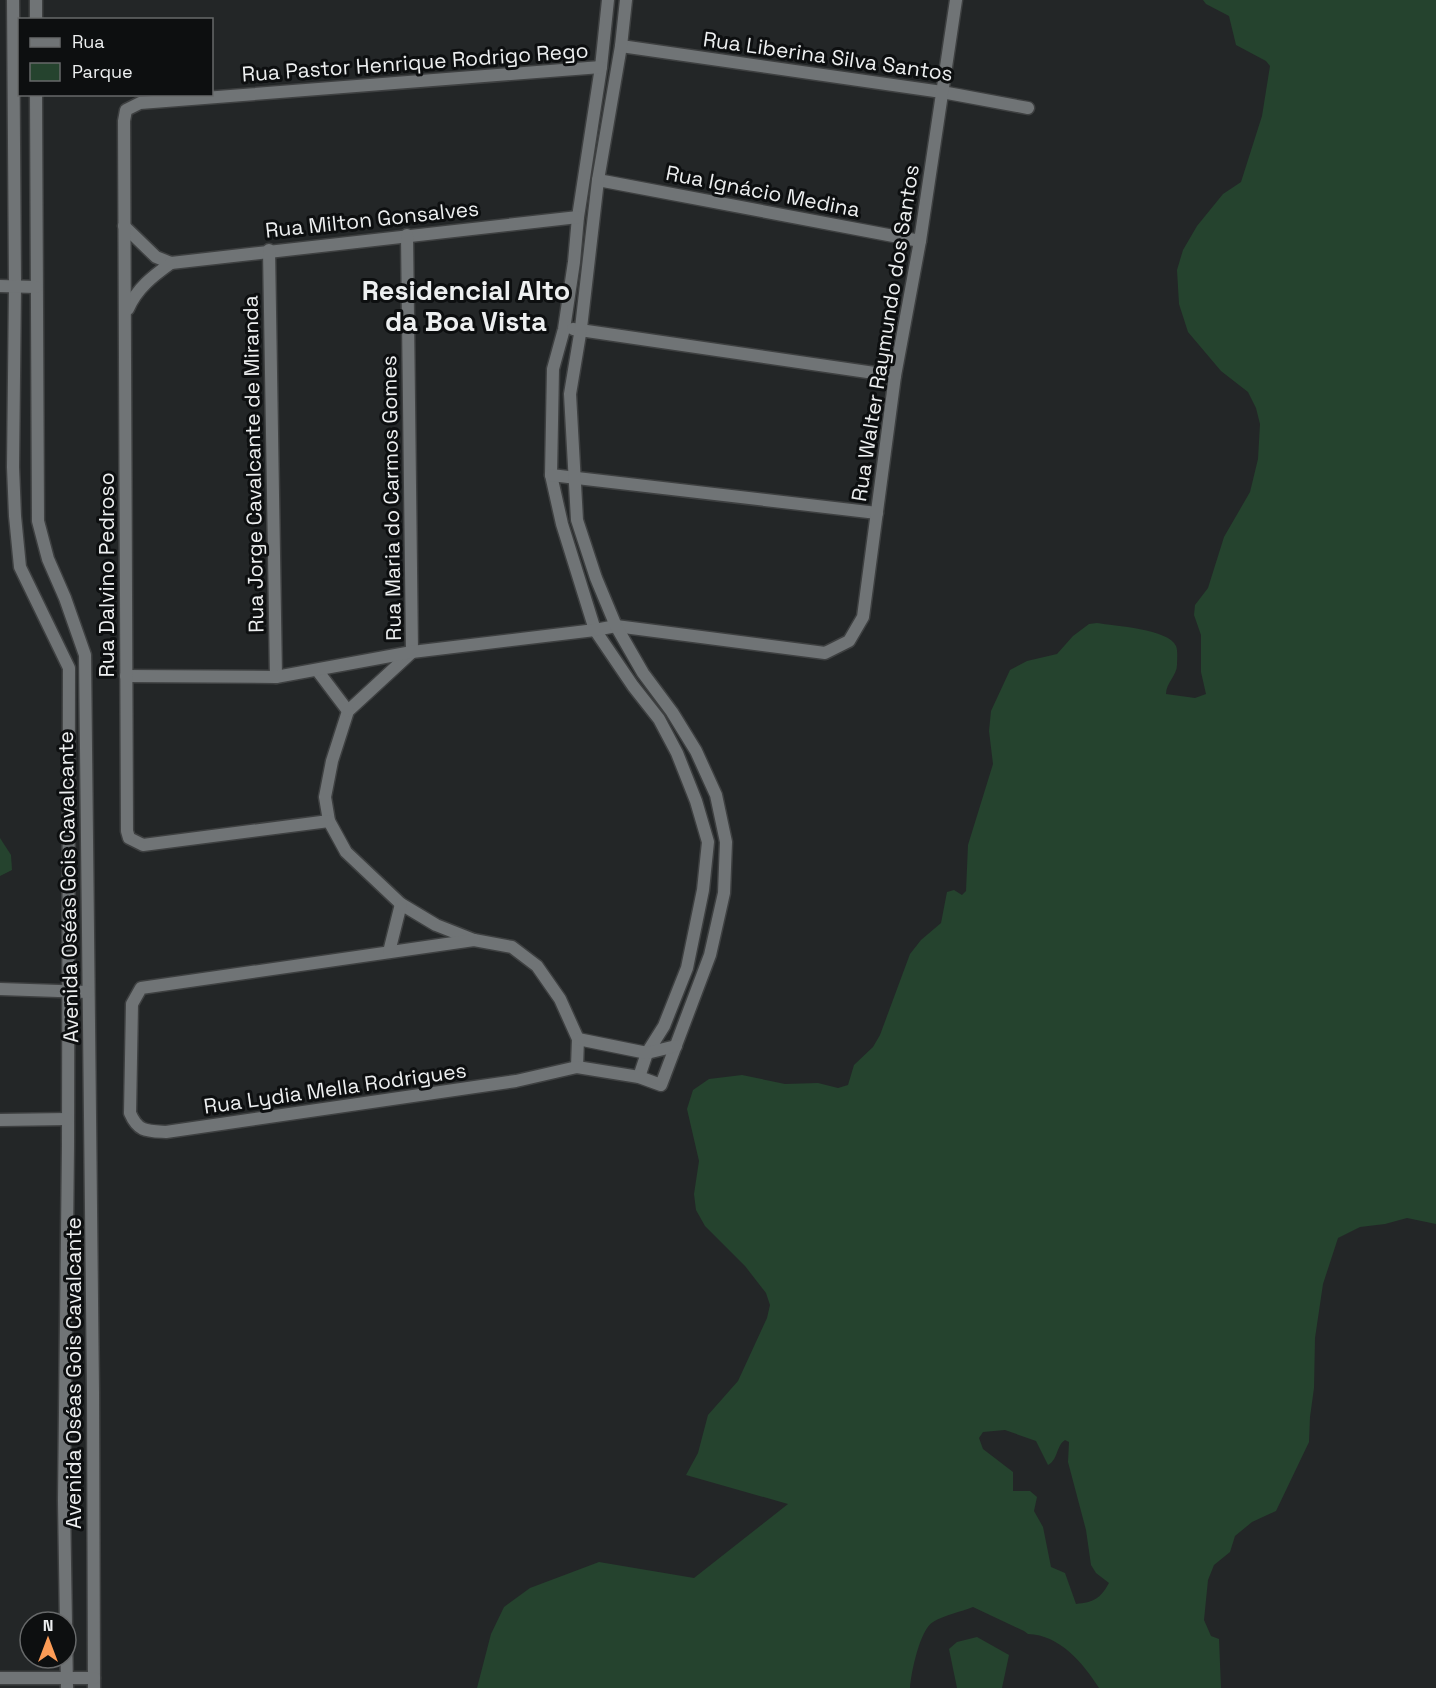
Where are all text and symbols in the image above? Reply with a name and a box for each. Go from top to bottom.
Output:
legend [18,18,213,96]
street label: Rua Liberina Silva Santos [701,25,955,87]
text: Rua [72,30,105,53]
street label: Rua Pastor Henrique Rodrigo Rego [241,36,589,88]
text: Parque [72,60,133,83]
street label: Rua Ignácio Medina [664,159,862,223]
street label: Rua Walter Raymundo dos Santos [845,162,925,504]
street label: Rua Milton Gonsalves [264,194,480,244]
district label: Residencial Alto da Boa Vista [362,273,570,339]
street label: Rua Jorge Cavalcante de Miranda [237,295,269,633]
street label: Rua Maria do Carmos Gomes [375,355,407,641]
street label: Rua Dalvino Pedroso [93,472,120,678]
street label: Avenida Oséas Gois Cavalcante [52,731,84,1043]
street label: Rua Lydia Mella Rodrigues [202,1056,468,1120]
street label: Avenida Oséas Gois Cavalcante [60,1217,87,1529]
north arrow [18,1610,78,1670]
text: N [43,1615,53,1636]

